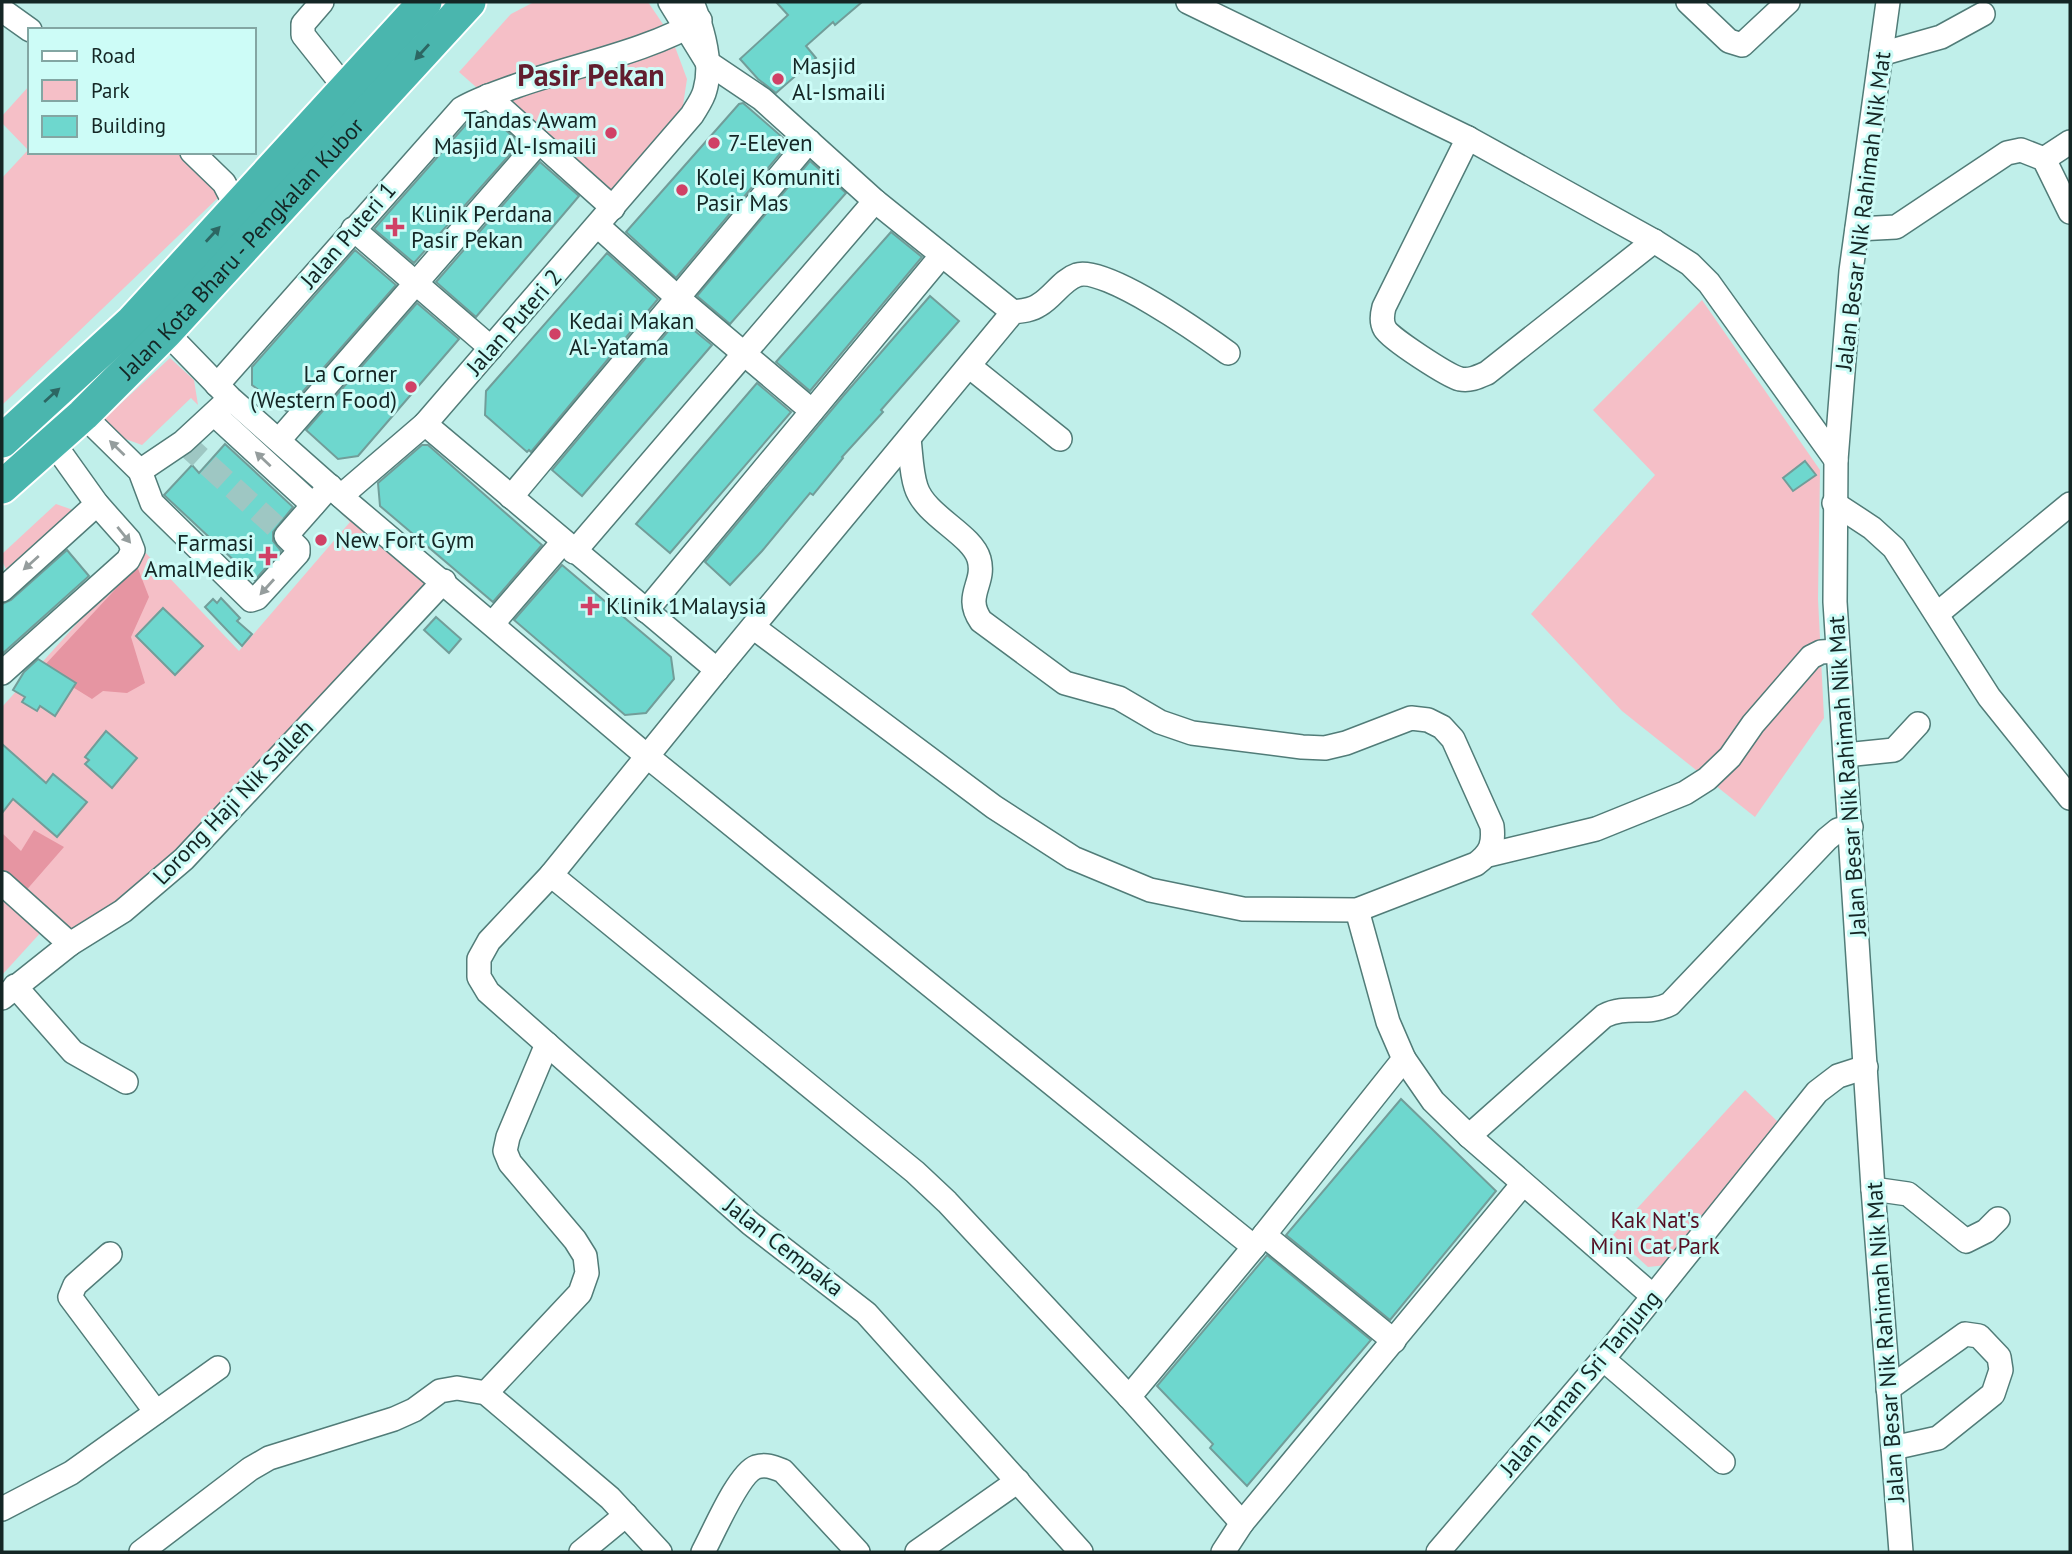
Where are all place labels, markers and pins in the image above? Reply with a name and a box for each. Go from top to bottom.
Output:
place label: Masjid Al-Ismaili [792,51,886,106]
marker: Masjid Al-Ismaili [770,71,786,87]
place label: Tandas Awam Masjid Al-Ismaili [434,105,597,160]
marker: Tandas Awam Masjid Al-Ismaili [603,125,619,141]
place label: 7-Eleven [728,128,813,157]
marker: 7-Eleven [706,135,722,151]
place label: Kolej Komuniti Pasir Mas [696,162,841,217]
marker: Kolej Komuniti Pasir Mas [674,182,690,198]
place label: Klinik Perdana Pasir Pekan [411,199,552,254]
marker: Klinik Perdana Pasir Pekan [385,217,405,237]
place label: Kedai Makan Al-Yatama [569,306,694,361]
marker: Kedai Makan Al-Yatama [547,326,563,342]
place label: La Corner (Western Food) [250,359,397,414]
marker: La Corner (Western Food) [403,379,419,395]
place label: New Fort Gym [335,525,475,554]
place label: Farmasi AmalMedik [144,528,254,583]
marker: New Fort Gym [313,532,329,548]
marker: Farmasi AmalMedik [260,548,276,564]
place label: Klinik 1Malaysia [606,591,766,620]
marker: Klinik 1Malaysia [580,596,600,616]

